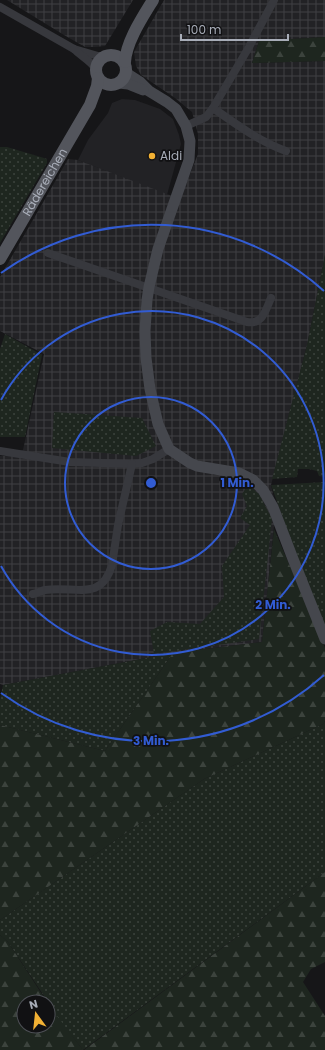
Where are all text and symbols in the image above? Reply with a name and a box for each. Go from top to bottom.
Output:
scale bar [181,16,288,42]
text: 100 m [187,21,221,38]
street label: Rädereichen [18,145,71,219]
place label: Aldi [160,147,182,164]
marker: Aldi [147,151,157,161]
text: 1 Min. [220,474,254,491]
centre of rings [144,476,158,490]
text: 2 Min. [255,596,291,613]
text: 3 Min. [133,732,169,749]
north arrow [16,994,56,1034]
text: N [27,996,39,1013]

